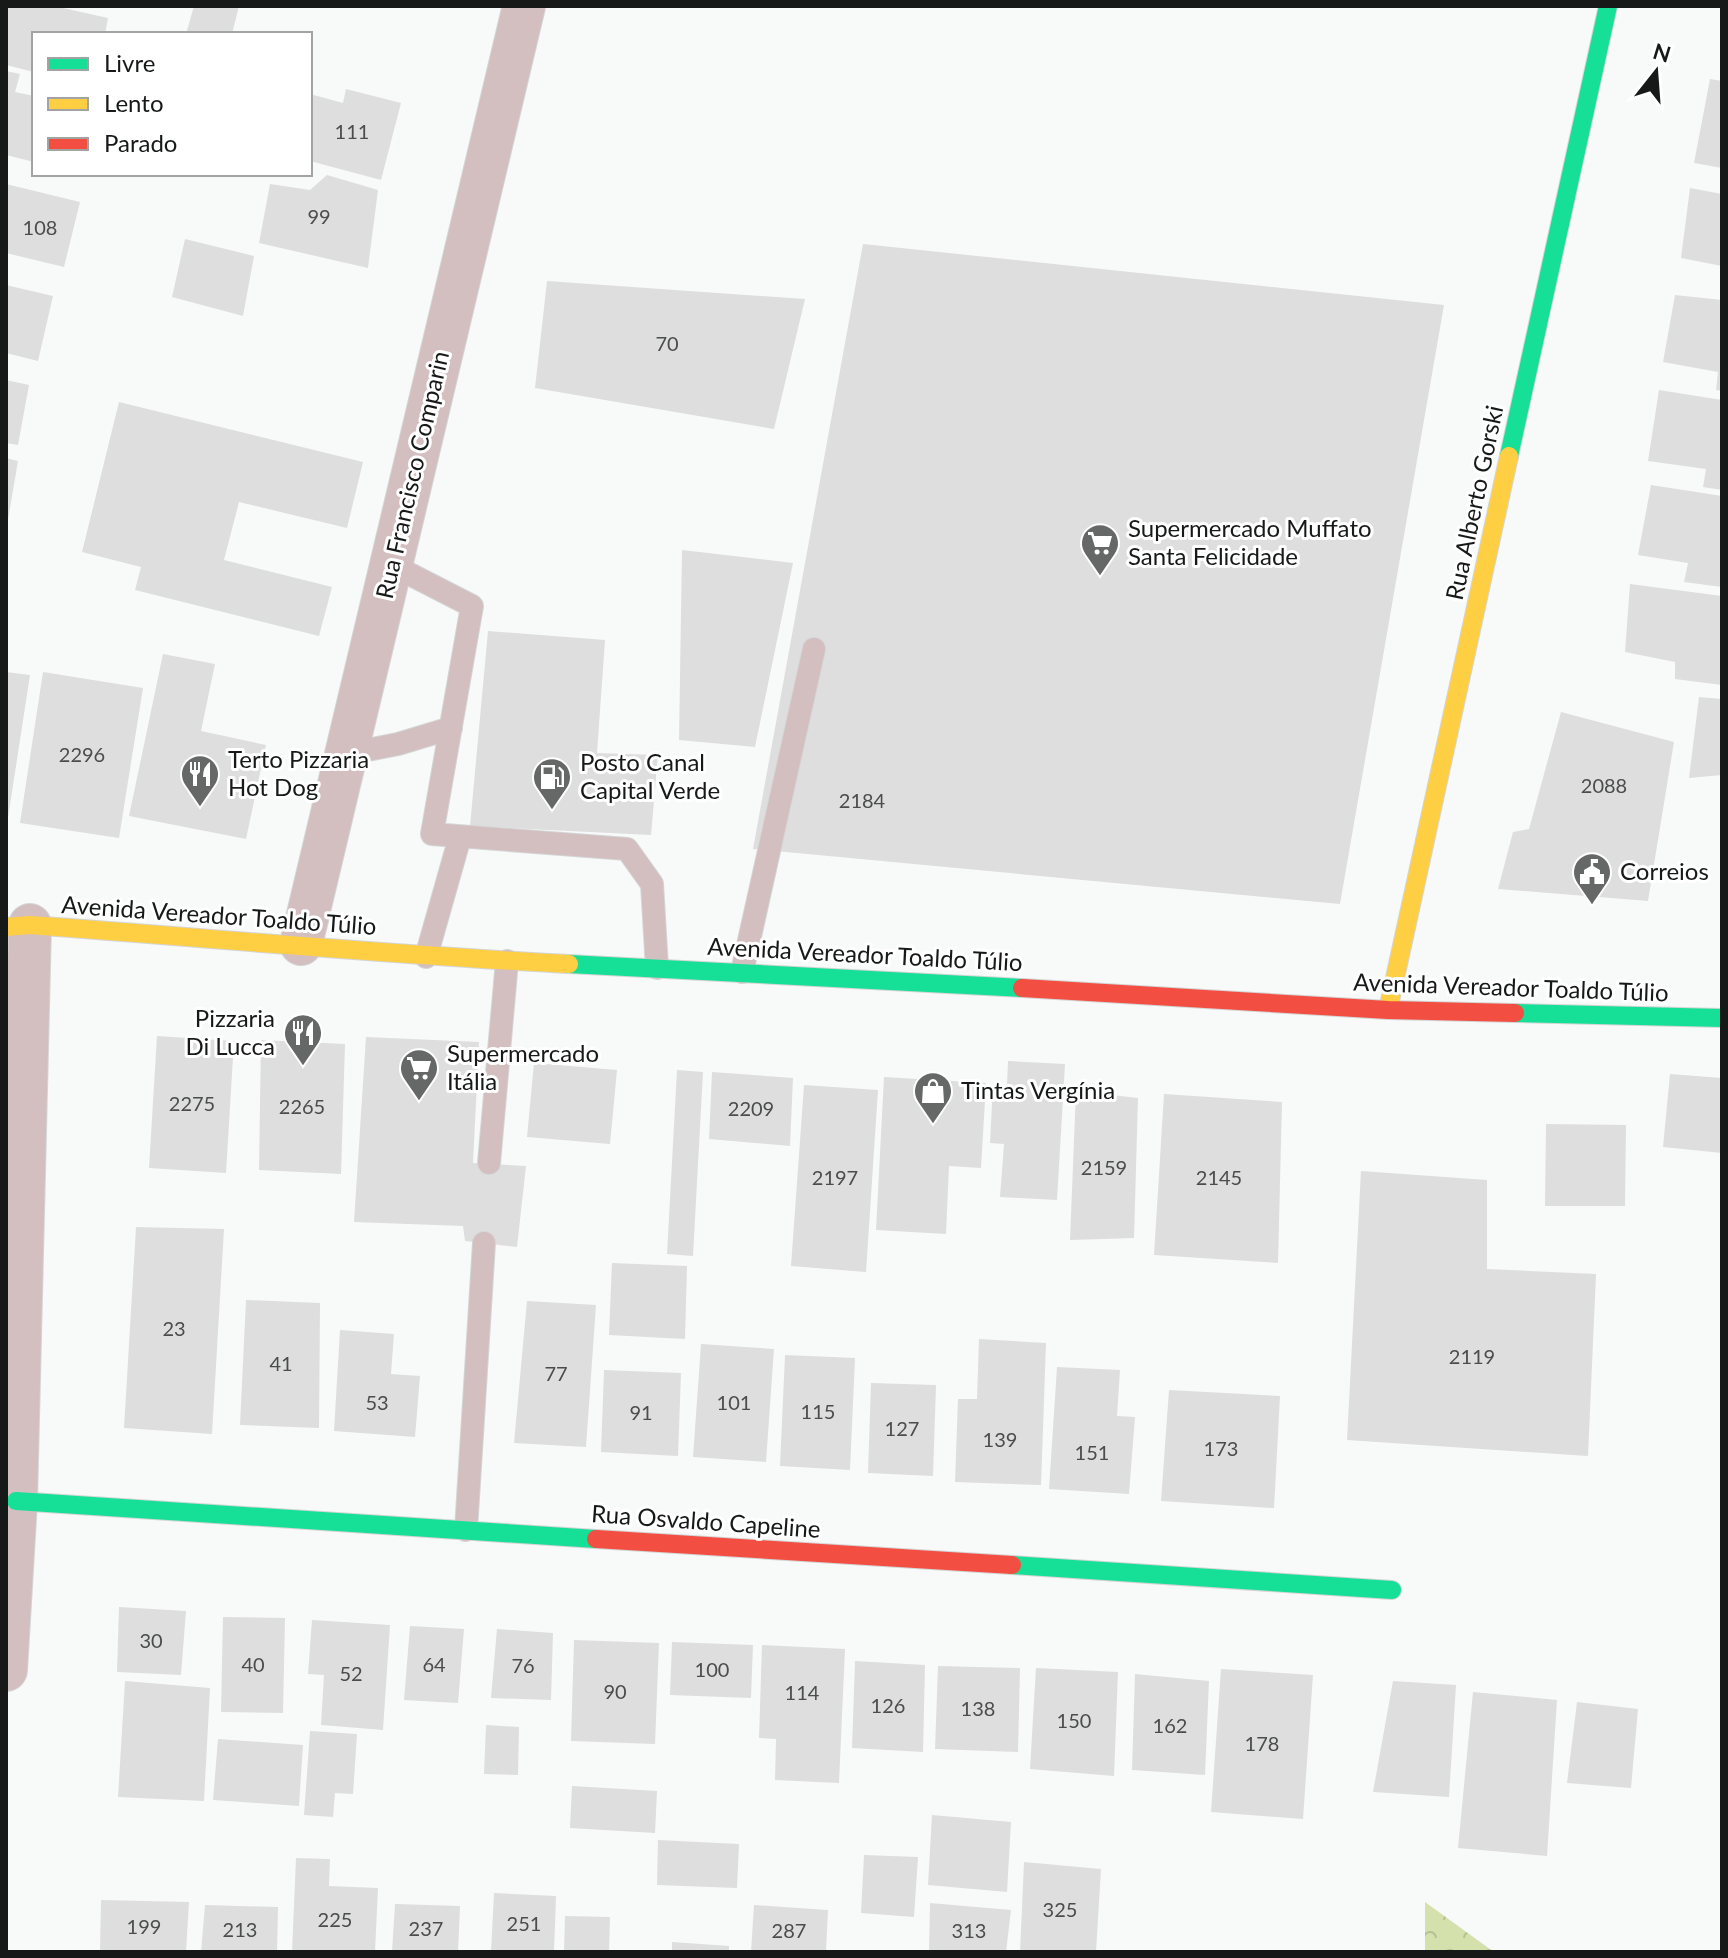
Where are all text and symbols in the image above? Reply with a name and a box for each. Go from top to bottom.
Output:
legend [32,32,312,176]
north arrow [1616,32,1696,112]
text: N [1650,37,1674,68]
text: Livre [104,48,155,77]
text: Lento [104,88,164,117]
house number: 111 [335,119,369,143]
text: Parado [104,128,177,157]
house number: 99 [307,204,331,228]
house number: 108 [23,215,57,239]
house number: 70 [655,331,679,355]
street label: Rua Francisco Comparin [369,348,454,601]
street label: Rua Alberto Gorski [1439,403,1508,603]
place label: Supermercado Muffato Santa Felicidade [1128,513,1372,570]
supermarket icon: Supermercado Muffato Santa Felicidade [1079,522,1121,577]
house number: 2296 [59,742,105,766]
place label: Terto Pizzaria Hot Dog [228,744,369,801]
place label: Posto Canal Capital Verde [580,747,720,804]
restaurant icon: Terto Pizzaria Hot Dog [179,753,221,808]
fuel station icon: Posto Canal Capital Verde [531,756,573,811]
house number: 2088 [1581,773,1627,797]
house number: 2184 [839,788,886,812]
public building icon: Correios [1571,851,1613,906]
place label: Correios [1620,856,1709,885]
street label: Avenida Vereador Toaldo Túlio [61,889,377,940]
street label: Avenida Vereador Toaldo Túlio [707,931,1023,976]
street label: Avenida Vereador Toaldo Túlio [1353,967,1669,1006]
place label: Pizzaria Di Lucca [185,1003,275,1060]
restaurant icon: Pizzaria Di Lucca [282,1012,324,1067]
place label: Supermercado Itália [447,1038,599,1095]
supermarket icon: Supermercado Itália [398,1047,440,1102]
shop icon: Tintas Vergínia [912,1070,954,1125]
place label: Tintas Vergínia [961,1075,1115,1104]
house number: 2275 [169,1091,215,1115]
house number: 2265 [279,1094,325,1118]
house number: 2209 [728,1096,774,1120]
house number: 2159 [1081,1155,1127,1179]
house number: 2197 [812,1165,858,1189]
house number: 2145 [1196,1165,1242,1189]
house number: 23 [162,1316,186,1340]
house number: 2119 [1449,1344,1495,1368]
house number: 41 [269,1351,293,1375]
house number: 77 [544,1361,568,1385]
house number: 53 [365,1390,389,1414]
house number: 101 [717,1390,751,1414]
house number: 115 [801,1399,835,1423]
house number: 91 [629,1400,653,1424]
house number: 127 [885,1416,919,1440]
house number: 139 [983,1427,1017,1451]
house number: 173 [1204,1436,1238,1460]
house number: 151 [1075,1440,1109,1464]
street label: Rua Osvaldo Capeline [591,1498,822,1543]
house number: 30 [139,1628,163,1652]
house number: 40 [241,1652,265,1676]
house number: 64 [422,1652,446,1676]
house number: 76 [511,1653,535,1677]
house number: 100 [695,1657,729,1681]
house number: 52 [339,1661,363,1685]
house number: 90 [603,1679,627,1703]
house number: 114 [785,1680,820,1704]
house number: 126 [871,1693,905,1717]
house number: 138 [961,1696,995,1720]
house number: 150 [1057,1708,1091,1732]
house number: 162 [1153,1713,1187,1737]
house number: 178 [1245,1731,1279,1755]
house number: 325 [1043,1897,1077,1921]
house number: 225 [318,1907,352,1931]
house number: 251 [507,1911,541,1935]
house number: 199 [127,1914,161,1938]
house number: 237 [409,1916,443,1940]
house number: 213 [223,1917,257,1941]
house number: 287 [772,1918,806,1942]
house number: 313 [952,1918,986,1942]

